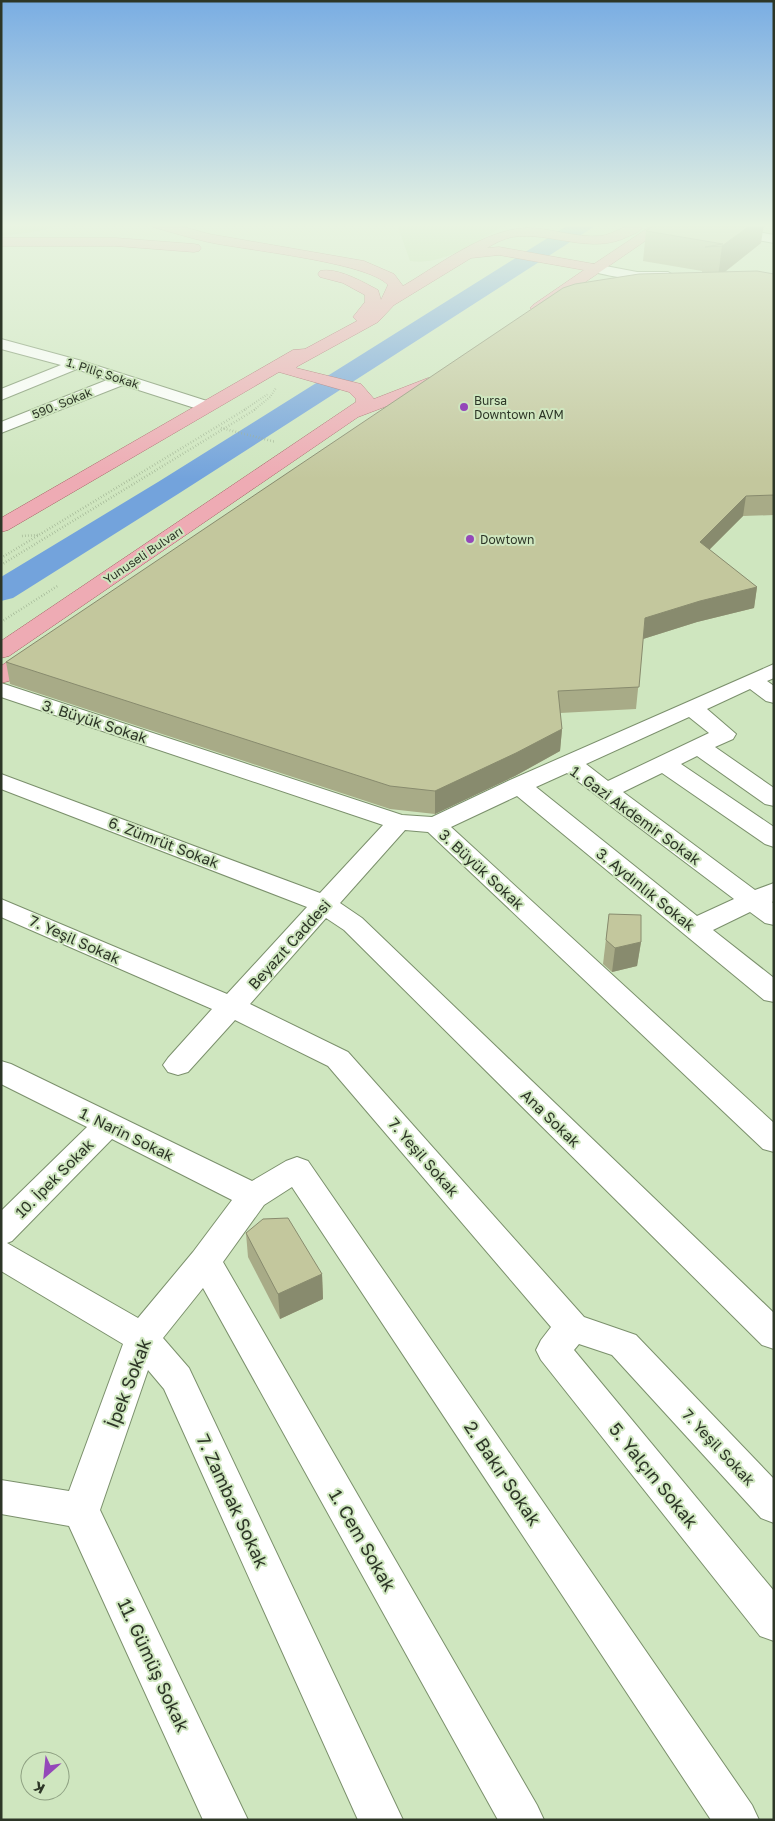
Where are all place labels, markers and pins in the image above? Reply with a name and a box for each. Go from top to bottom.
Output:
place label: Bursa Downtown AVM [474,393,564,422]
marker: Bursa Downtown AVM [458,401,470,413]
place label: Dowtown [480,532,534,547]
marker: Dowtown [464,533,476,545]

